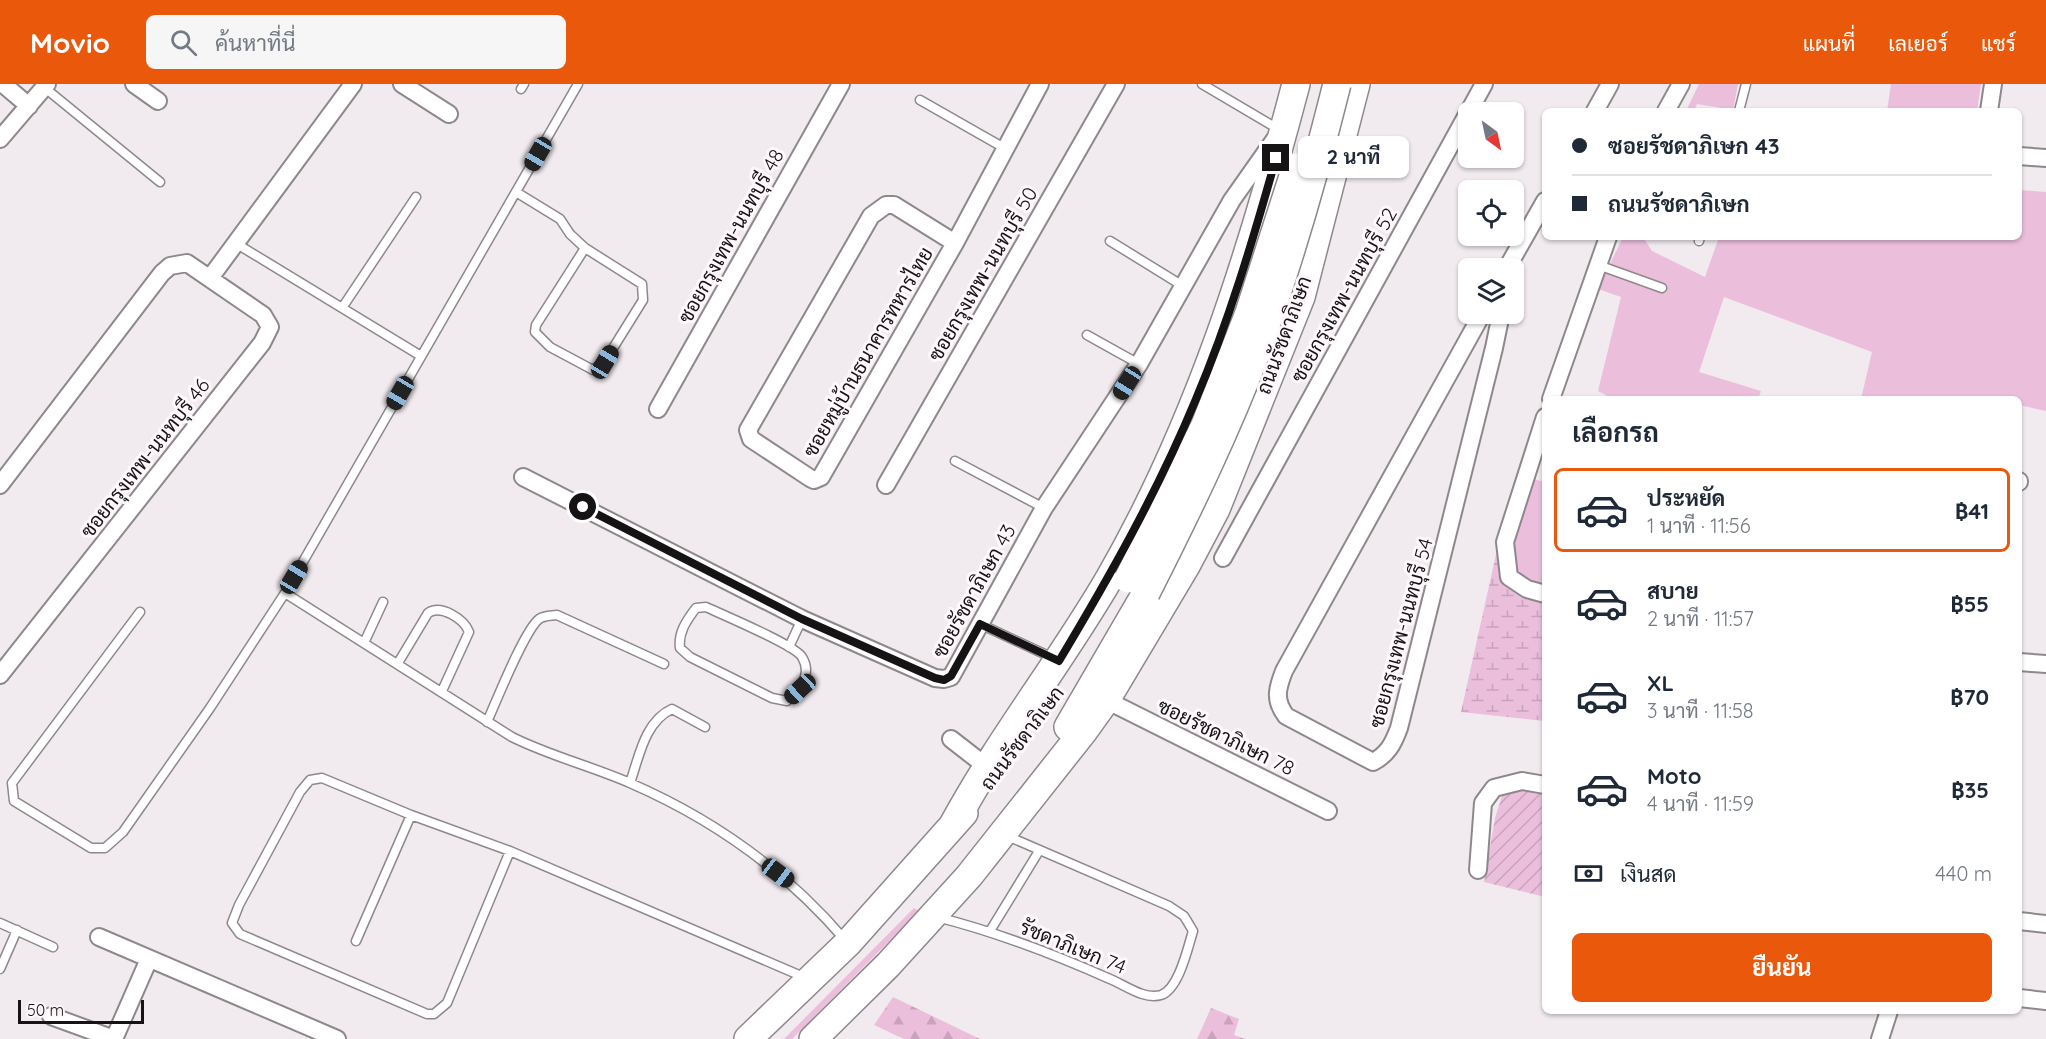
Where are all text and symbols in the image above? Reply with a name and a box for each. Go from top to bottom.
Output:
search box [146,15,566,69]
text: Movio [30,25,110,60]
icon: search [167,26,200,59]
text: ค้นหาที่นี่ [215,29,296,57]
text: แผนที่ [1803,30,1855,56]
text: เลเยอร์ [1888,30,1948,56]
text: แชร์ [1981,30,2016,56]
north arrow [1458,102,1524,168]
map controls [1458,102,1524,324]
text: ซอยรัชดาภิเษก 43 [1608,132,1780,160]
car [521,134,555,174]
callout: 2 นาที [1297,137,1408,179]
street label: ซอยกรุงเทพ-นนทบุรี 48 [672,144,791,328]
route end [1262,144,1289,171]
text: 2 นาที [1327,144,1380,169]
button: locate [1458,180,1524,246]
street label: ซอยกรุงเทพ-นนทบุรี 50 [923,182,1044,366]
text: ถนนรัชดาภิเษก [1608,190,1750,218]
street label: ซอยกรุงเทพ-นนทบุรี 52 [1285,203,1404,387]
street label: ซอยหมู่บ้านธนาคารทหารไทย [797,242,941,463]
button: layers [1458,258,1524,324]
street label: ถนนรัชดาภิเษก [1251,272,1316,397]
car [588,342,622,382]
car [1110,363,1144,403]
street label: ซอยกรุงเทพ-นนทบุรี 46 [75,373,216,544]
car [383,373,417,413]
text: เลือกรถ [1572,415,1659,449]
icon: car [1575,483,1629,537]
text: ประหยัด [1647,484,1725,512]
route start [569,493,596,520]
text: ฿41 [1955,497,1989,525]
text: 1 นาที · 11:56 [1647,513,1750,538]
street label: ซอยรัชดาภิเษก 43 [927,520,1021,662]
street label: ซอยกรุงเทพ-นนทบุรี 54 [1363,535,1440,731]
car [277,557,311,597]
icon: car [1575,576,1629,630]
text: สบาย [1647,577,1699,605]
text: ฿55 [1950,590,1989,618]
text: 2 นาที · 11:57 [1647,606,1754,631]
icon: car [1575,669,1629,723]
text: XL [1647,669,1674,697]
car [781,670,819,708]
street label: ถนนรัชดาภิเษก [974,681,1069,795]
text: ฿70 [1950,683,1989,711]
street label: ซอยรัชดาภิเษก 78 [1154,693,1299,780]
text: 3 นาที · 11:58 [1647,698,1754,723]
icon: car [1575,762,1629,816]
text: Moto [1647,762,1701,790]
text: ฿35 [1951,776,1989,804]
text: 4 นาที · 11:59 [1647,791,1754,816]
car [758,855,798,891]
icon: cash [1572,857,1605,890]
text: เงินสด [1620,860,1677,888]
text: 440 m [1935,861,1992,886]
street label: รัชดาภิเษก 74 [1016,914,1130,979]
button: ยืนยัน [1572,933,1992,1002]
scale bar [18,997,144,1024]
text: 50 m [27,1000,64,1020]

